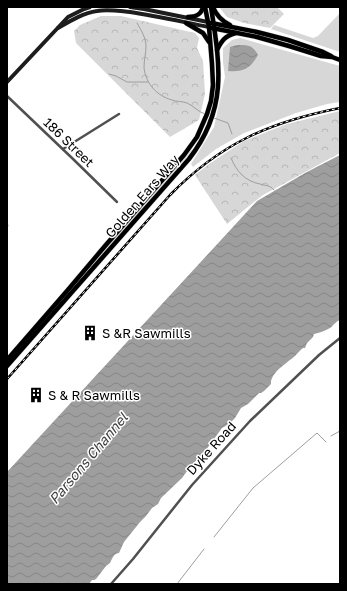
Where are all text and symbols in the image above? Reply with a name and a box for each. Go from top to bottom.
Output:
street label: 186 Street [40,114,98,170]
street label: Golden Ears Way [102,151,183,241]
building icon: S &R Sawmills [81,324,99,342]
place label: S &R Sawmills [102,325,191,341]
building icon: S & R Sawmills [27,386,45,404]
place label: S & R Sawmills [48,387,140,403]
water label: Parsons Channel [45,409,131,507]
street label: Dyke Road [183,418,239,478]

